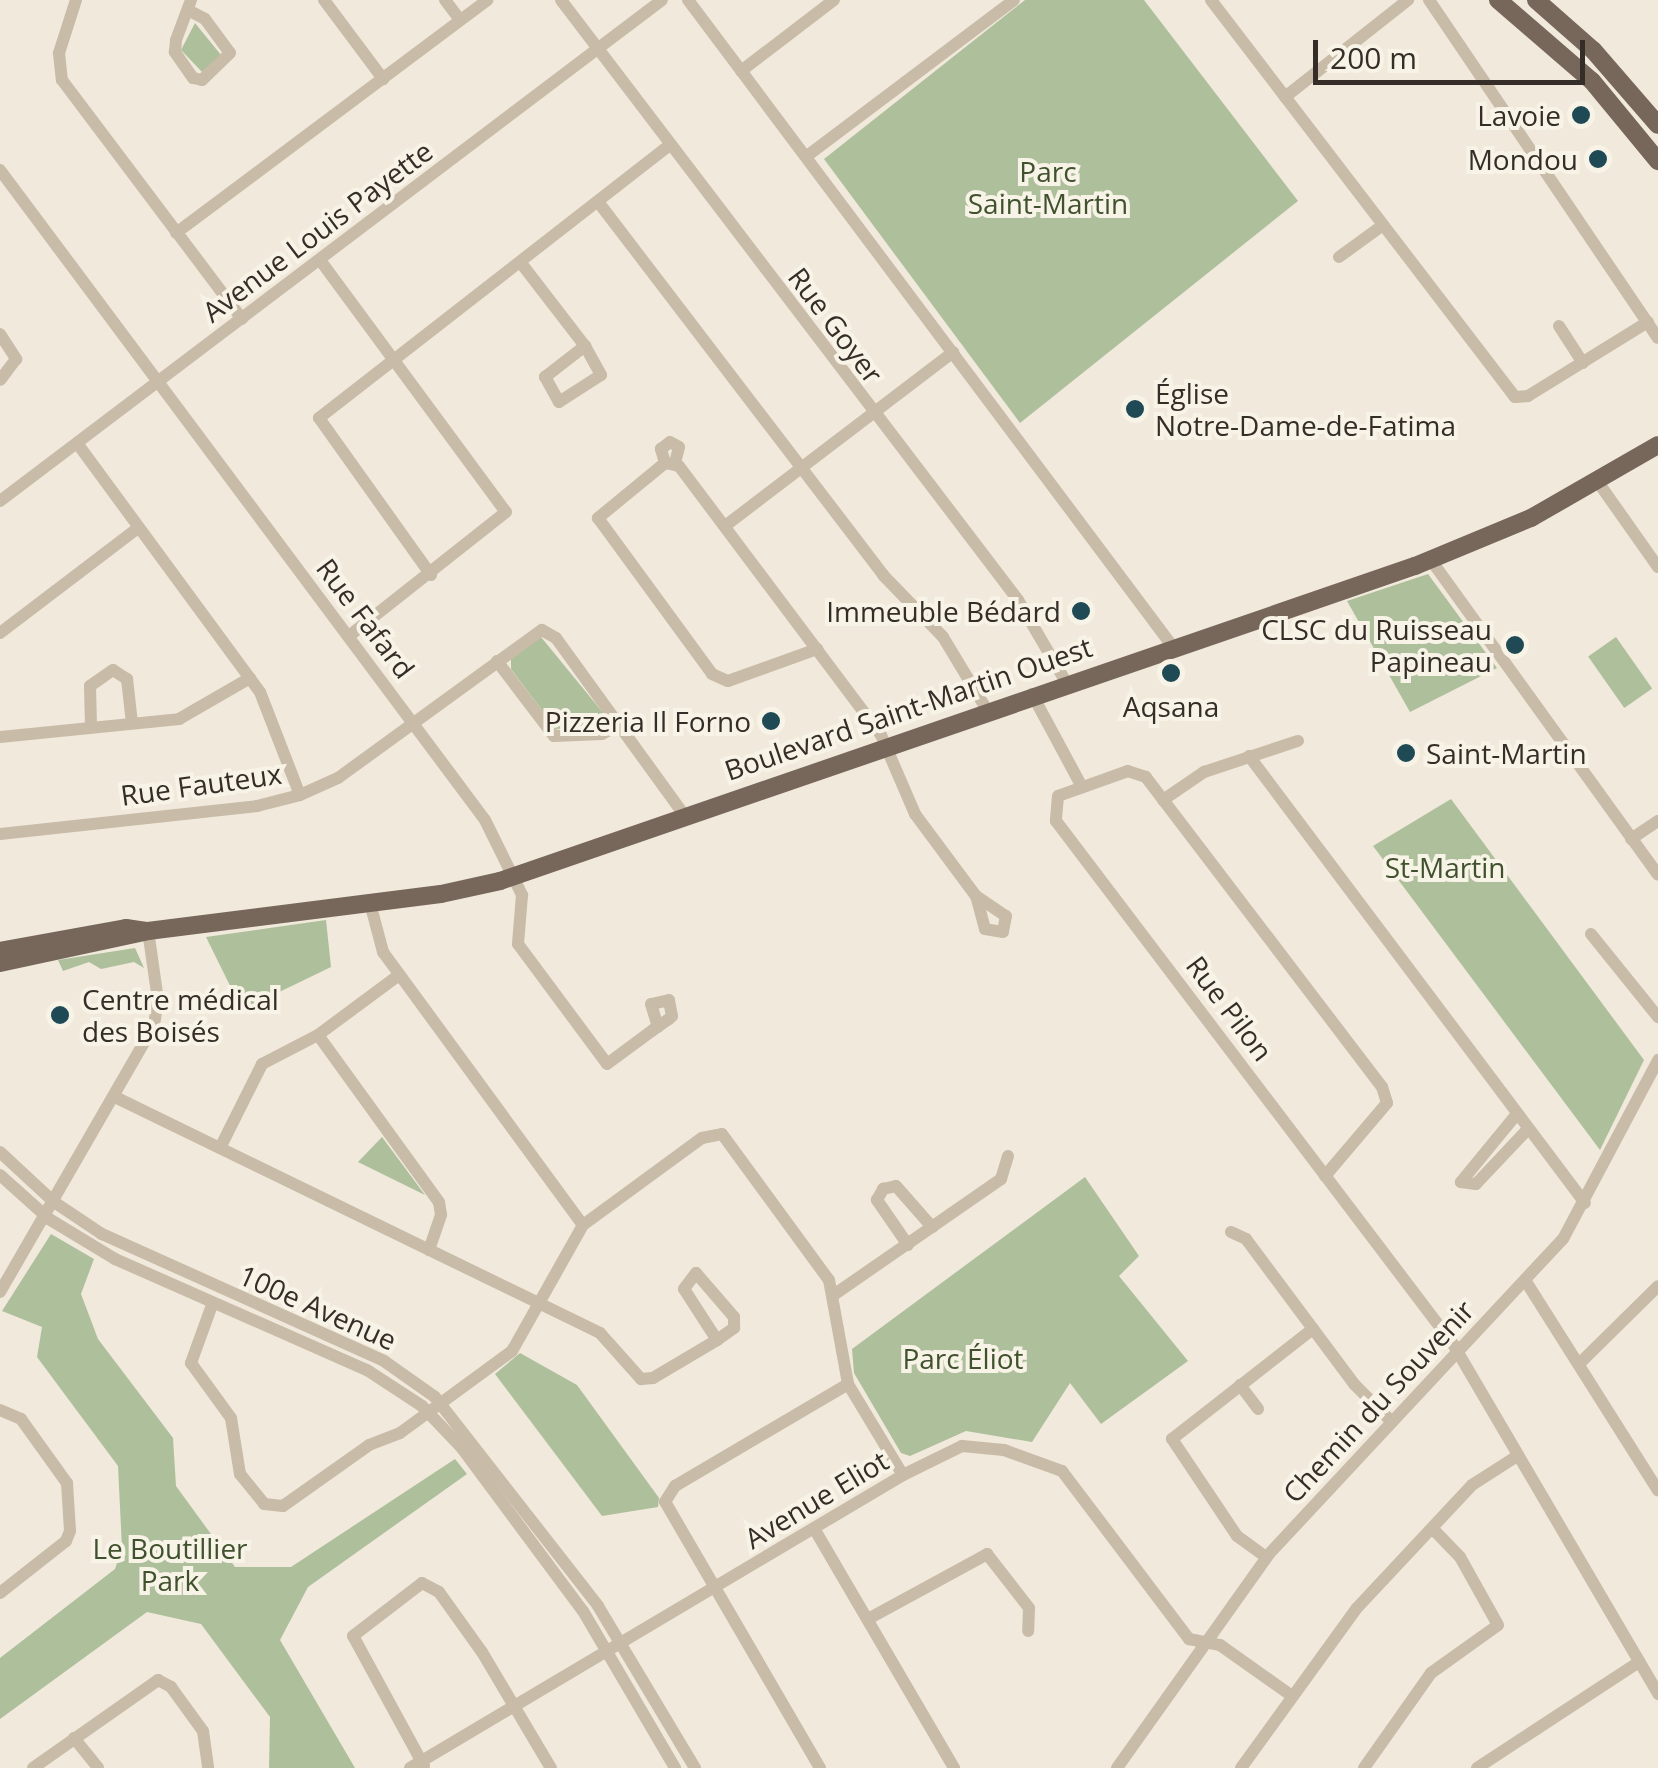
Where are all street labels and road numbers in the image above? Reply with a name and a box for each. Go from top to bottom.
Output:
street label: Avenue Louis Payette [196,134,438,328]
street label: Rue Goyer [782,261,890,389]
street label: Rue Fafard [310,552,422,684]
street label: Boulevard Saint-Martin Ouest [720,629,1096,787]
street label: Rue Fauteux [118,756,284,812]
street label: Rue Pilon [1180,949,1280,1067]
street label: 100e Avenue [234,1257,402,1357]
street label: Chemin du Souvenir [1276,1293,1480,1509]
street label: Avenue Eliot [738,1443,894,1555]

